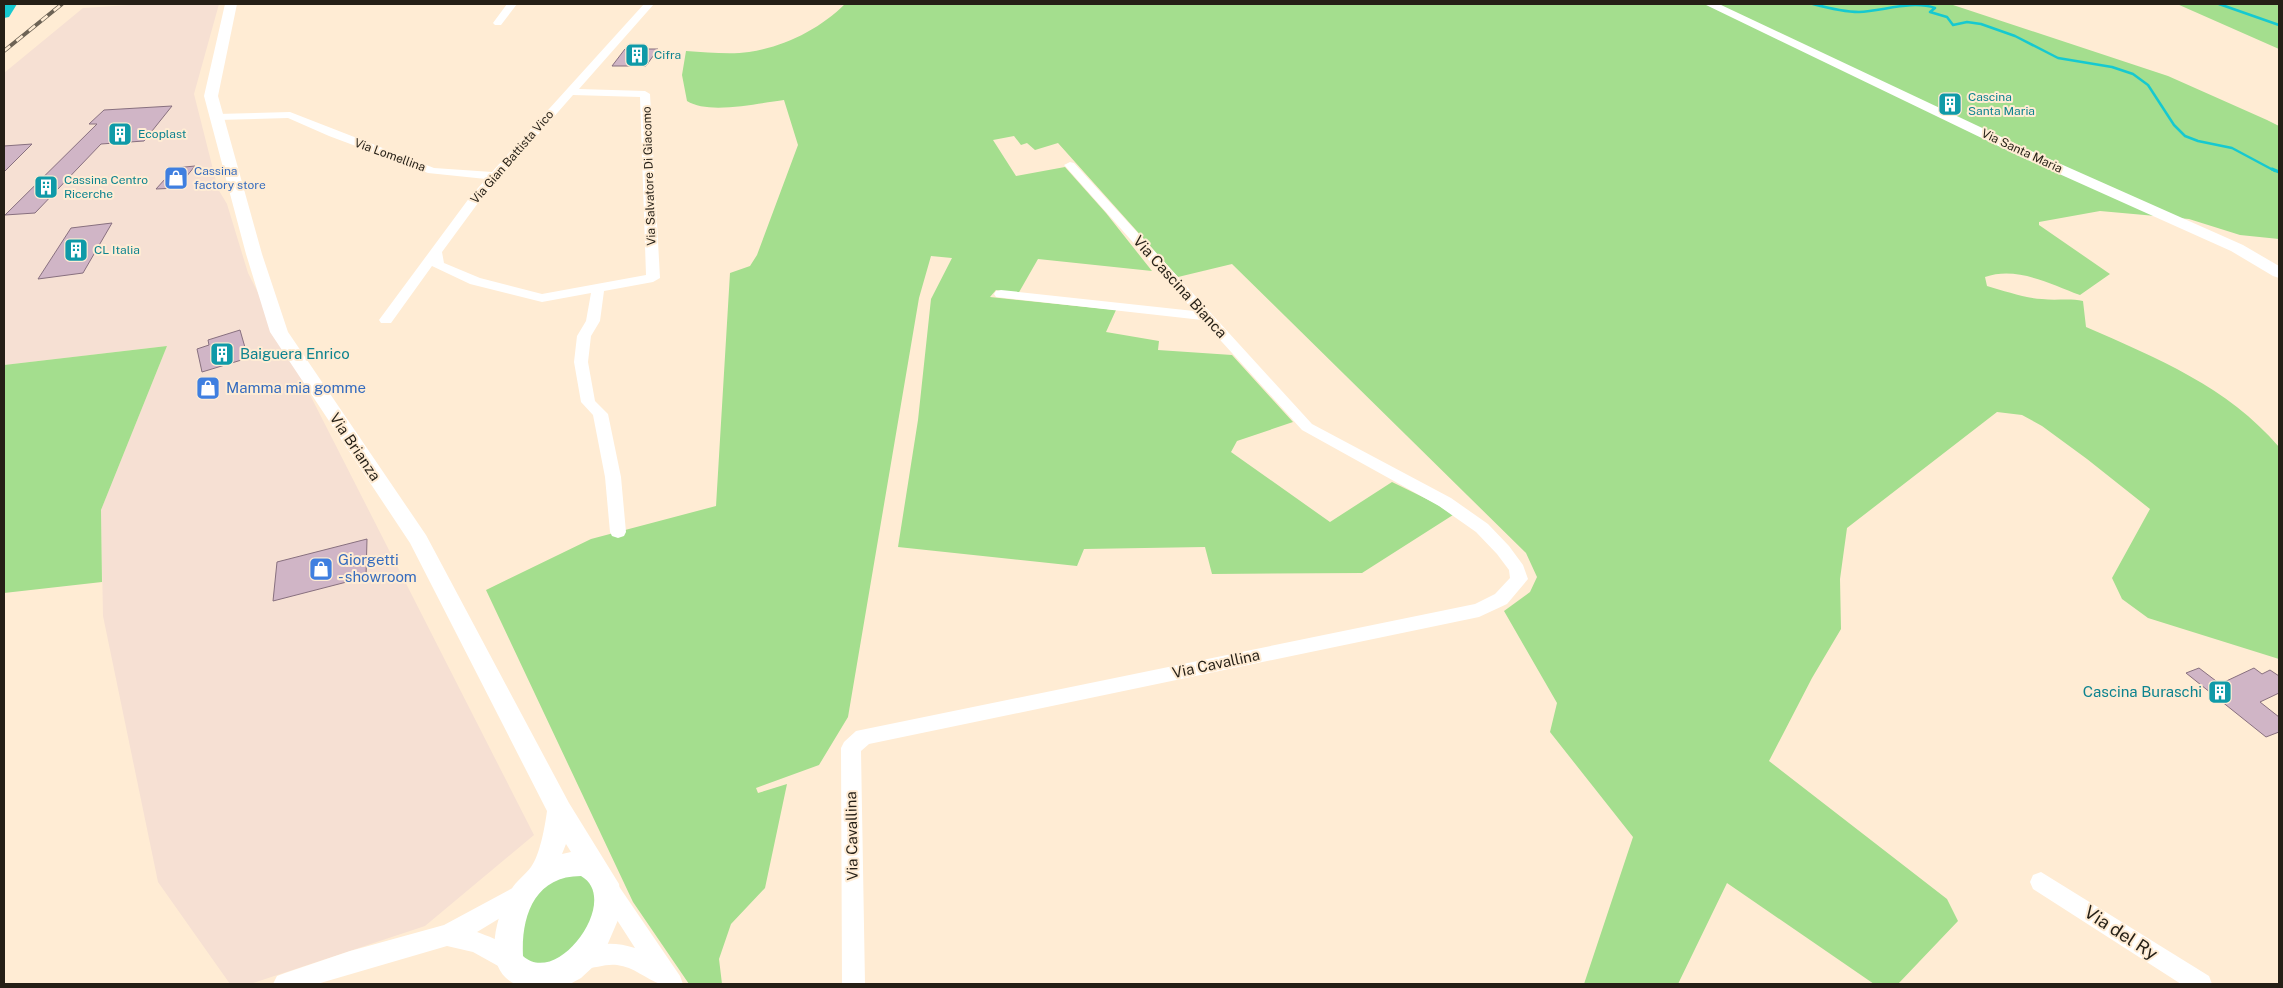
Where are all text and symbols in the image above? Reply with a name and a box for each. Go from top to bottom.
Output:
building icon: Cifra [624,42,650,68]
place label: Cifra [654,48,681,62]
place label: Cascina Santa Maria [1968,90,2035,118]
building icon: Cascina Santa Maria [1937,91,1963,117]
street label: Via Salvatore Di Giacomo [640,106,658,246]
street label: Via Gian Battista Vico [468,107,556,207]
building icon: Ecoplast [107,121,133,147]
street label: Via Santa Maria [1979,126,2065,176]
place label: Ecoplast [138,127,187,141]
street label: Via Lomellina [352,136,428,174]
place label: Cassina factory store [194,164,266,192]
shop icon: Cassina factory store [163,165,189,191]
place label: Cassina Centro Ricerche [64,173,148,201]
building icon: Cassina Centro Ricerche [33,174,59,200]
street label: Via Cascina Bianca [1130,232,1231,341]
building icon: CL Italia [63,237,89,263]
place label: CL Italia [94,243,140,257]
building icon: Baiguera Enrico [209,341,235,367]
place label: Baiguera Enrico [240,345,350,362]
shop icon: Mamma mia gomme [195,375,221,401]
place label: Mamma mia gomme [226,379,366,396]
street label: Via Brianza [327,410,384,484]
place label: Giorgetti - showroom [338,551,417,585]
shop icon: Giorgetti - showroom [308,556,334,582]
street label: Via Cavallina [1170,646,1261,681]
building icon: Cascina Buraschi [2207,679,2233,705]
place label: Cascina Buraschi [2083,683,2202,700]
street label: Via Cavallina [842,791,861,881]
street label: Via del Ry [2081,901,2162,964]

